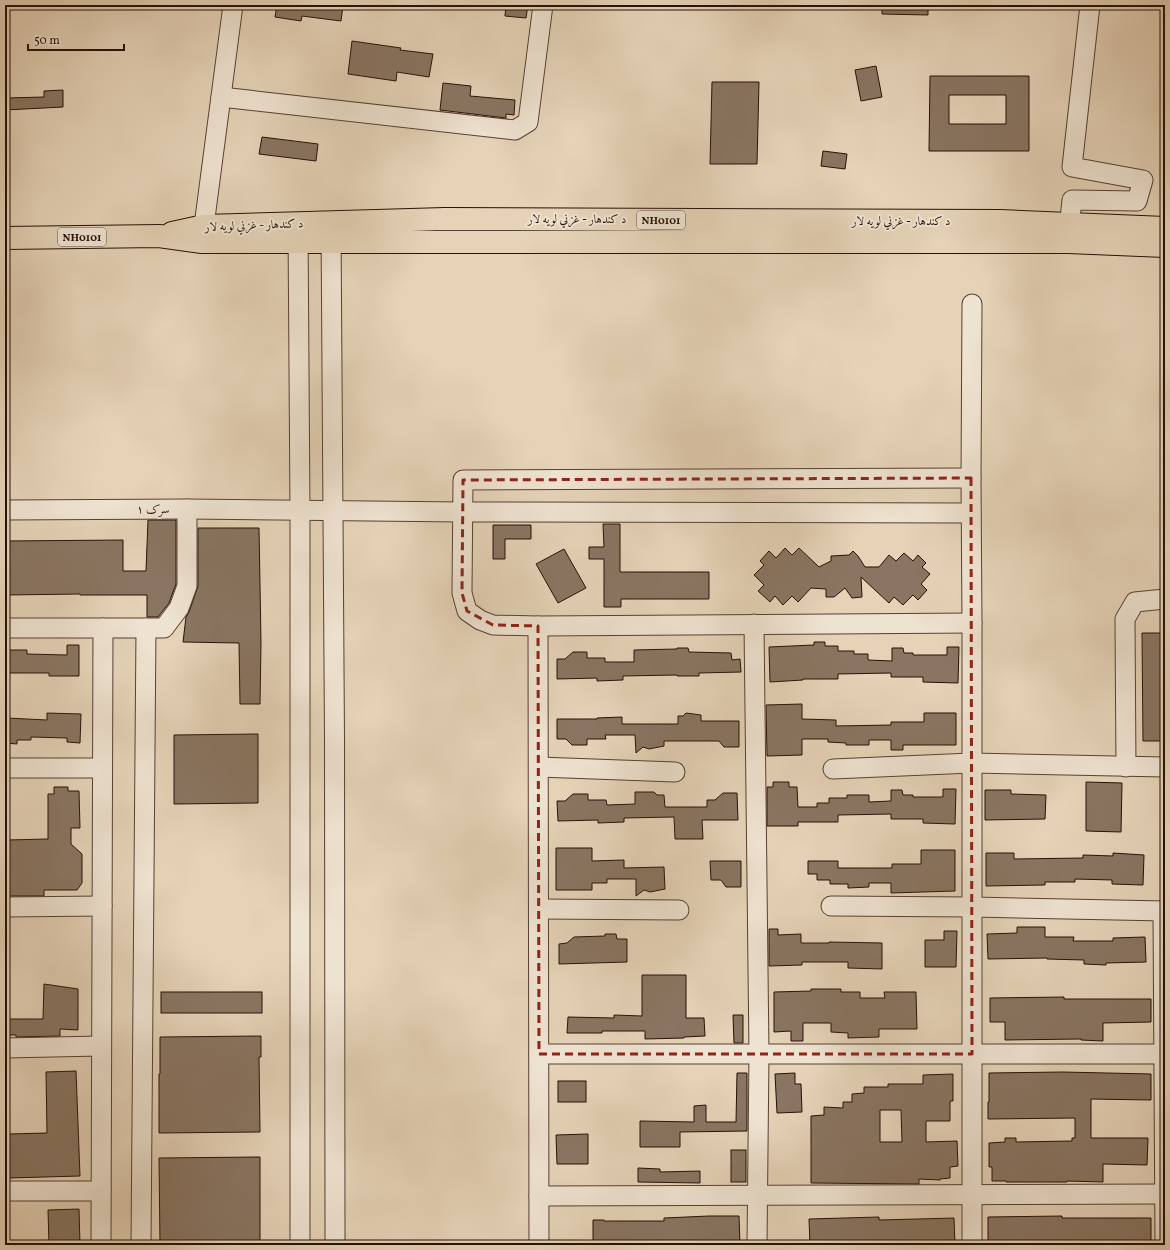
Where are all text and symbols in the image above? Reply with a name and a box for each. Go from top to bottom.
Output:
scale bar [28,26,124,52]
text: 50 m [34,33,60,49]
road number: NH0101 [637,211,685,229]
street label: د کندهار - غزني لويه لار [527,212,626,229]
street label: د کندهار - غزني لويه لار [851,214,950,231]
street label: د کندهار - غزني لويه لار [203,216,304,237]
road number: NH0101 [58,228,106,246]
street label: سرک ۱ [137,502,169,518]

